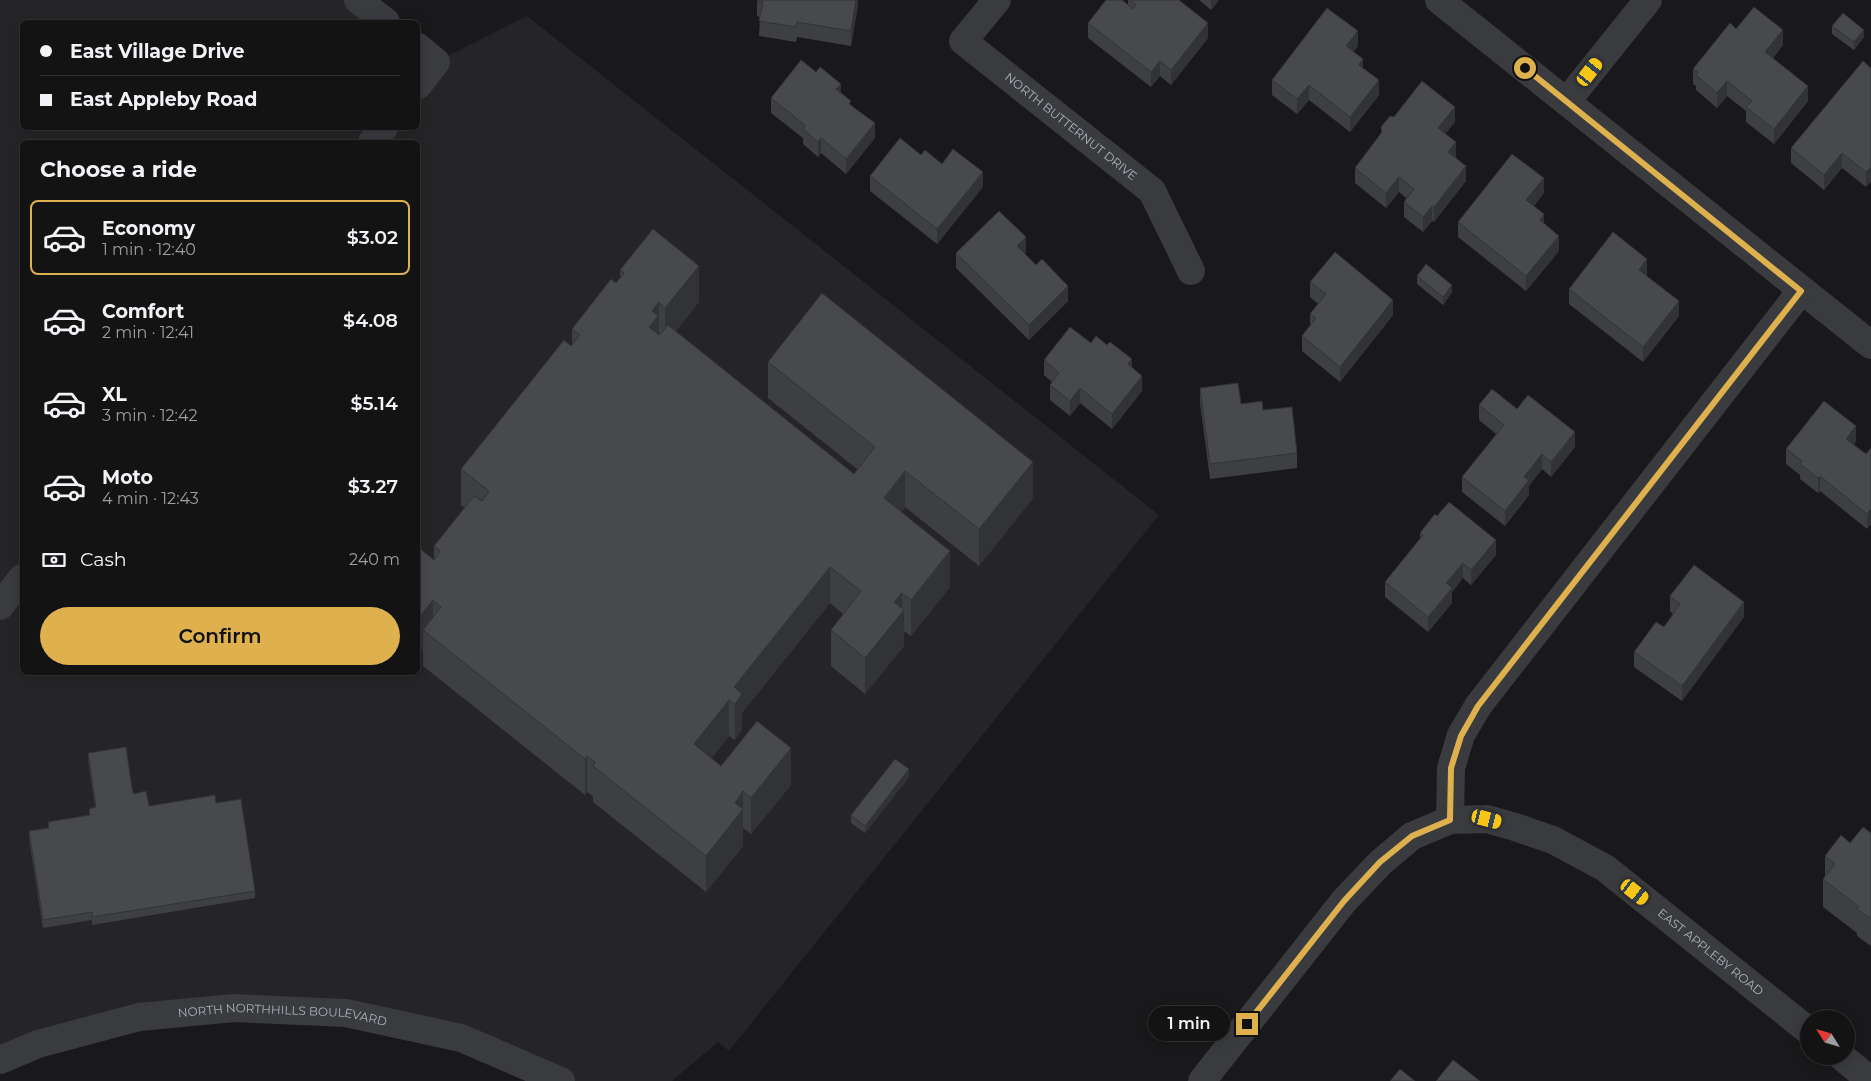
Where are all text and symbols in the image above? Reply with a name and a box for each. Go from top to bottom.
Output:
text: East Village Drive [70,40,244,63]
car [1574,56,1605,88]
route start [1514,57,1536,79]
street label: NORTH BUTTERNUT DRIVE [1002,69,1140,183]
text: East Appleby Road [70,88,257,111]
text: Choose a ride [40,156,197,183]
icon: car [42,215,87,260]
text: Economy [102,217,195,240]
text: $3.02 [347,226,398,249]
text: 1 min · 12:40 [102,240,196,259]
icon: car [42,298,87,343]
text: Comfort [102,300,184,323]
text: $4.08 [343,309,398,332]
text: 2 min · 12:41 [102,323,194,342]
icon: car [42,381,87,426]
text: XL [102,383,127,406]
text: $5.14 [350,392,398,415]
text: 3 min · 12:42 [102,406,198,425]
icon: car [42,464,87,509]
text: Moto [102,466,153,489]
text: $3.27 [348,475,398,498]
text: 4 min · 12:43 [102,489,199,508]
icon: cash [40,546,68,574]
text: Cash [80,548,127,571]
text: 240 m [349,550,400,569]
button: Confirm [40,607,400,665]
car [1470,808,1503,830]
car [1618,877,1651,907]
street label: EAST APPLEBY ROAD [1655,905,1767,999]
street label: NORTH NORTHHILLS BOULEVARD [177,1000,389,1029]
callout: 1 min [1147,1006,1230,1042]
north arrow [1800,1010,1855,1065]
map controls [1800,1010,1855,1065]
route end [1236,1013,1258,1035]
text: 1 min [1168,1014,1210,1033]

